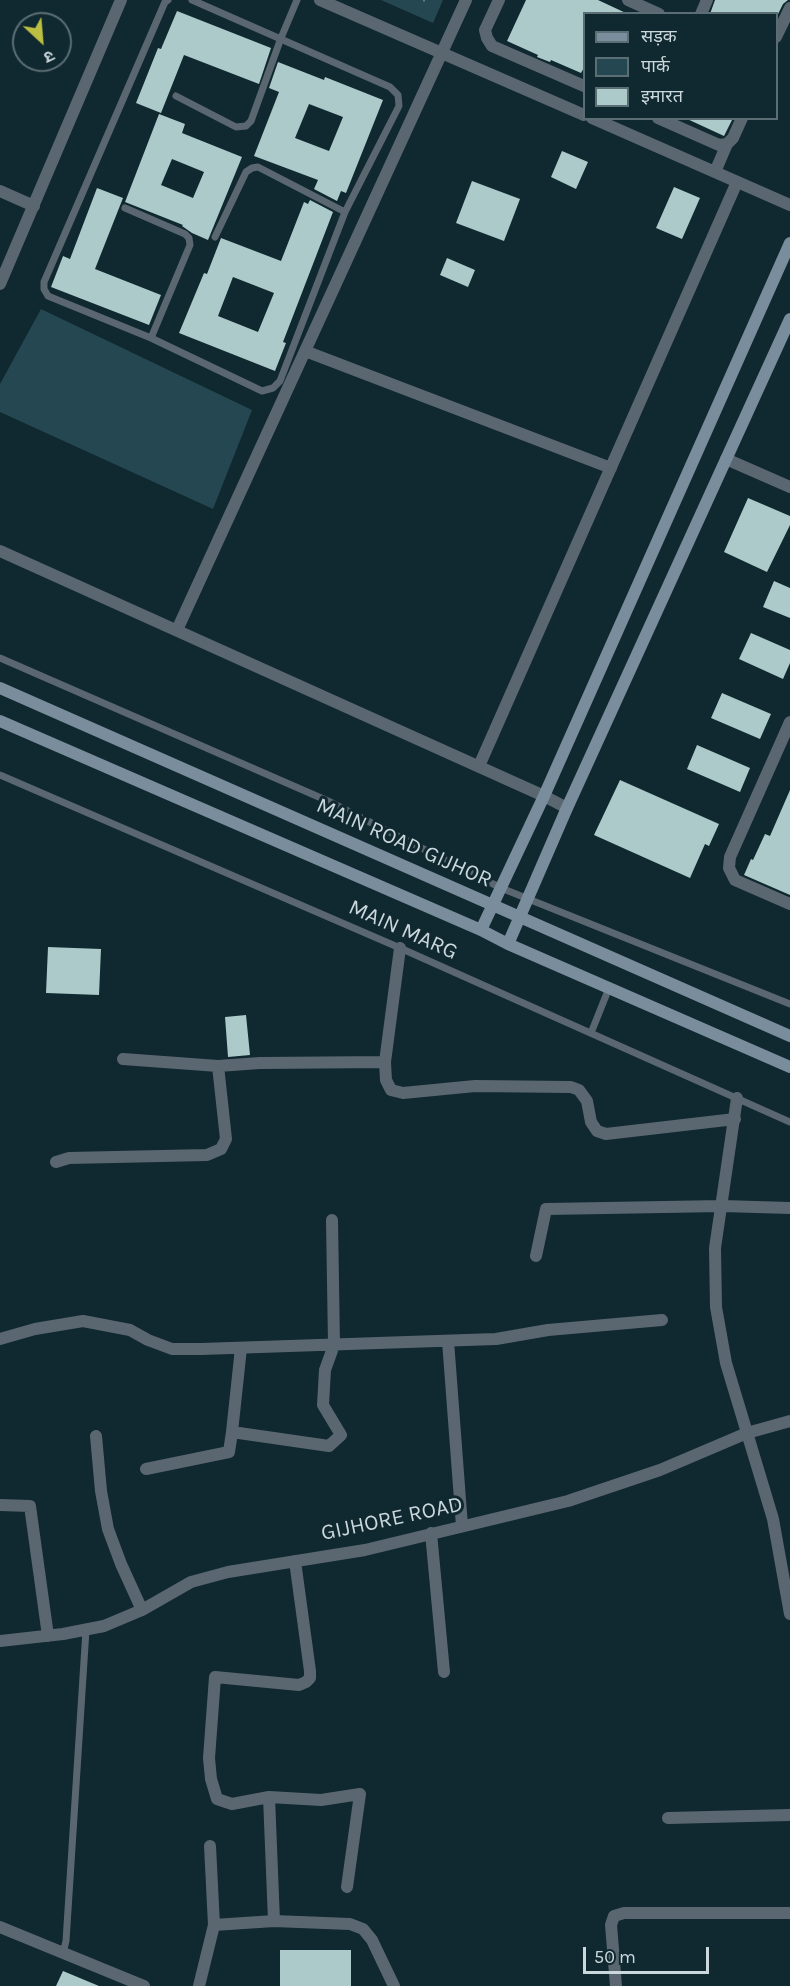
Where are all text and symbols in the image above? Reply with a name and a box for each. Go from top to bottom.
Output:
north arrow [12,12,72,72]
legend [583,12,778,120]
text: सड़क [641,25,677,47]
text: उ [41,46,58,67]
text: पार्क [641,55,670,77]
text: इमारत [641,85,683,107]
street label: MAIN ROAD GIJHOR [312,792,496,894]
street label: MAIN MARG [344,894,462,966]
street label: GIJHORE ROAD [319,1491,465,1547]
scale bar [586,1935,712,1973]
text: 50 m [594,1946,636,1968]

